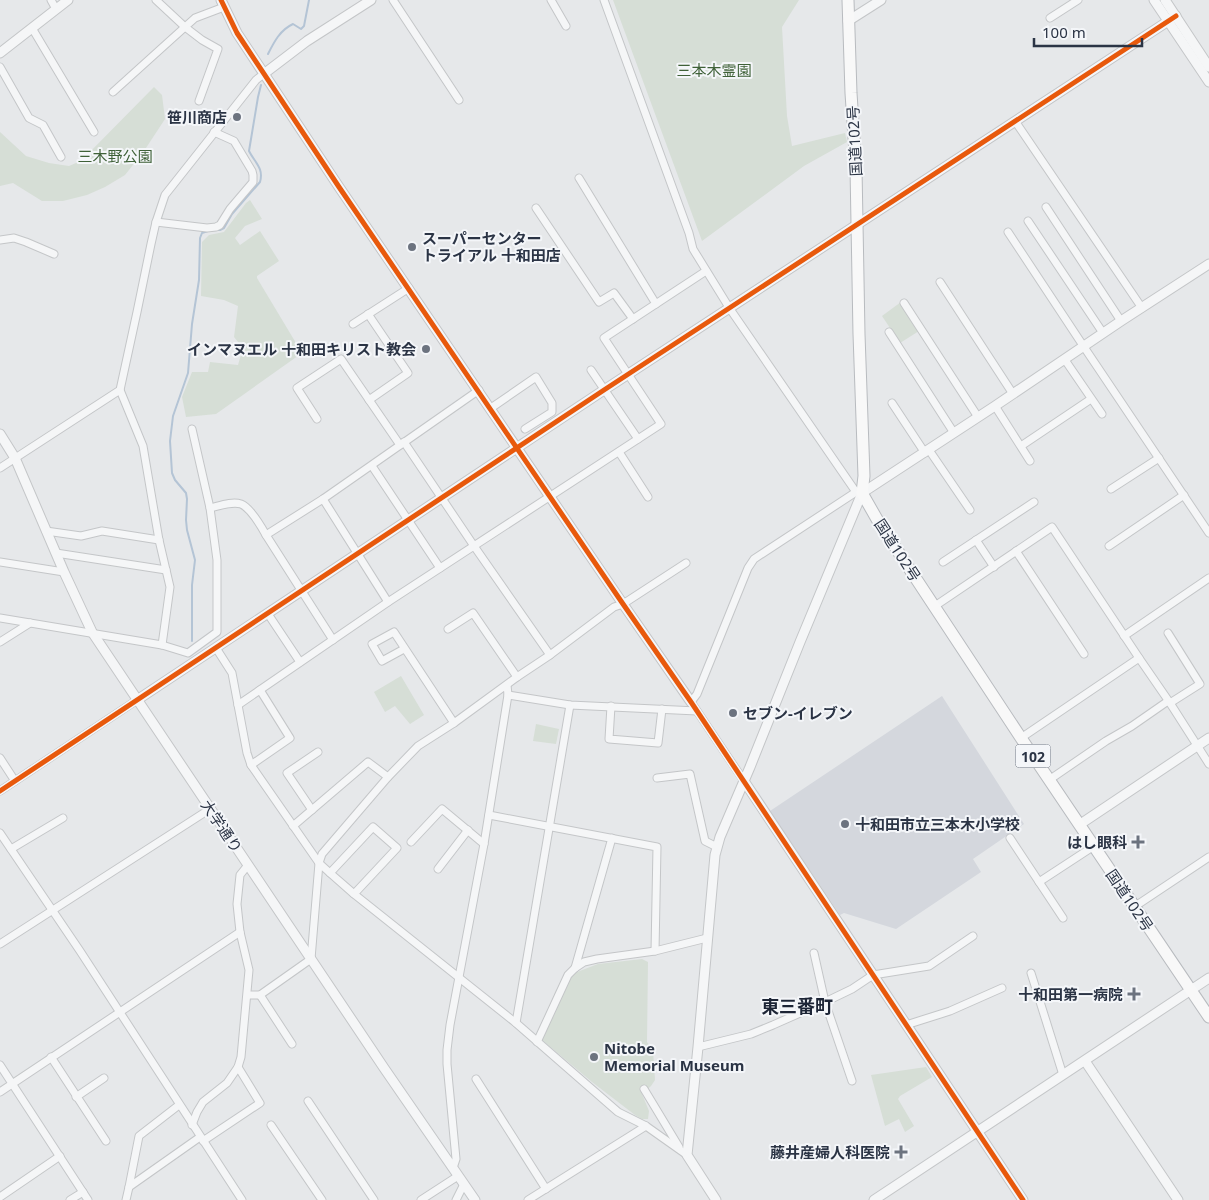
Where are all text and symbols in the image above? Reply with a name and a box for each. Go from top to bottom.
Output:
scale bar [1034,15,1142,47]
text: 100 m [1042,22,1086,42]
park label: 三本木霊園 [676,60,752,80]
street label: 国道102号 [842,105,866,177]
place label: 笹川商店 [167,107,227,127]
marker: 笹川商店 [231,111,243,123]
park label: 三木野公園 [77,146,153,166]
place label: スーパーセンター トライアル 十和田店 [422,228,561,265]
marker: スーパーセンター トライアル 十和田店 [406,241,418,253]
place label: インマヌエル 十和田キリスト教会 [187,339,416,359]
marker: インマヌエル 十和田キリスト教会 [420,343,432,355]
street label: 国道102号 [870,515,926,585]
place label: セブン-イレブン [743,703,853,723]
marker: セブン-イレブン [727,707,739,719]
road number: 102 [1016,744,1050,768]
street label: 大学通り [197,796,247,856]
place label: 十和田市立三本木小学校 [855,814,1020,834]
marker: 十和田市立三本木小学校 [839,818,851,830]
place label: はし眼科 [1067,832,1127,852]
marker: はし眼科 [1131,835,1145,849]
street label: 国道102号 [1102,865,1158,935]
place label: 十和田第一病院 [1018,984,1123,1004]
marker: 十和田第一病院 [1127,987,1141,1001]
district label: 東三番町 [761,994,833,1018]
place label: Nitobe Memorial Museum [604,1038,744,1075]
marker: Nitobe Memorial Museum [588,1051,600,1063]
place label: 藤井産婦人科医院 [770,1142,890,1162]
marker: 藤井産婦人科医院 [894,1145,908,1159]

